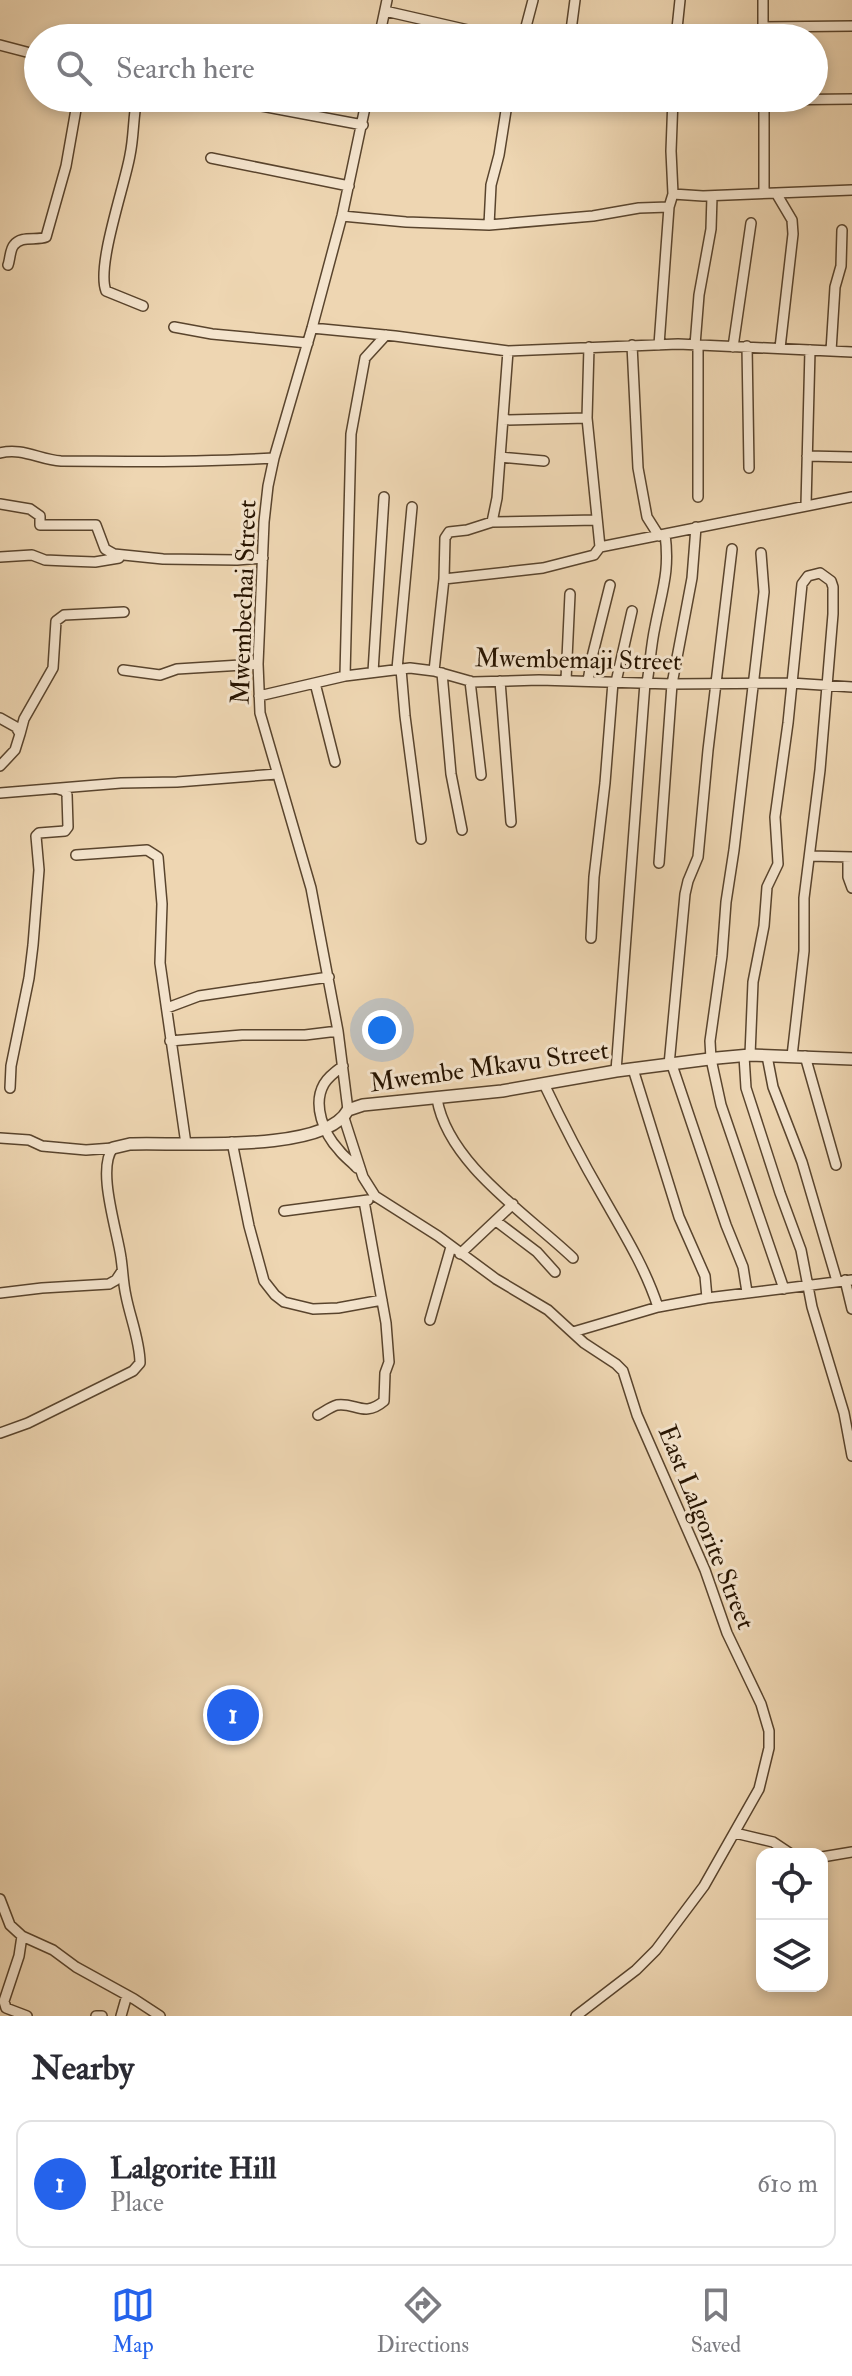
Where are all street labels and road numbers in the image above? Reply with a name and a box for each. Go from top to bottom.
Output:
street label: Mwembechai Street [224,499,264,705]
street label: Mwembemaji Street [474,642,682,678]
street label: Mwembe Mkavu Street [368,1034,611,1100]
street label: East Lalgorite Street [650,1420,762,1634]

